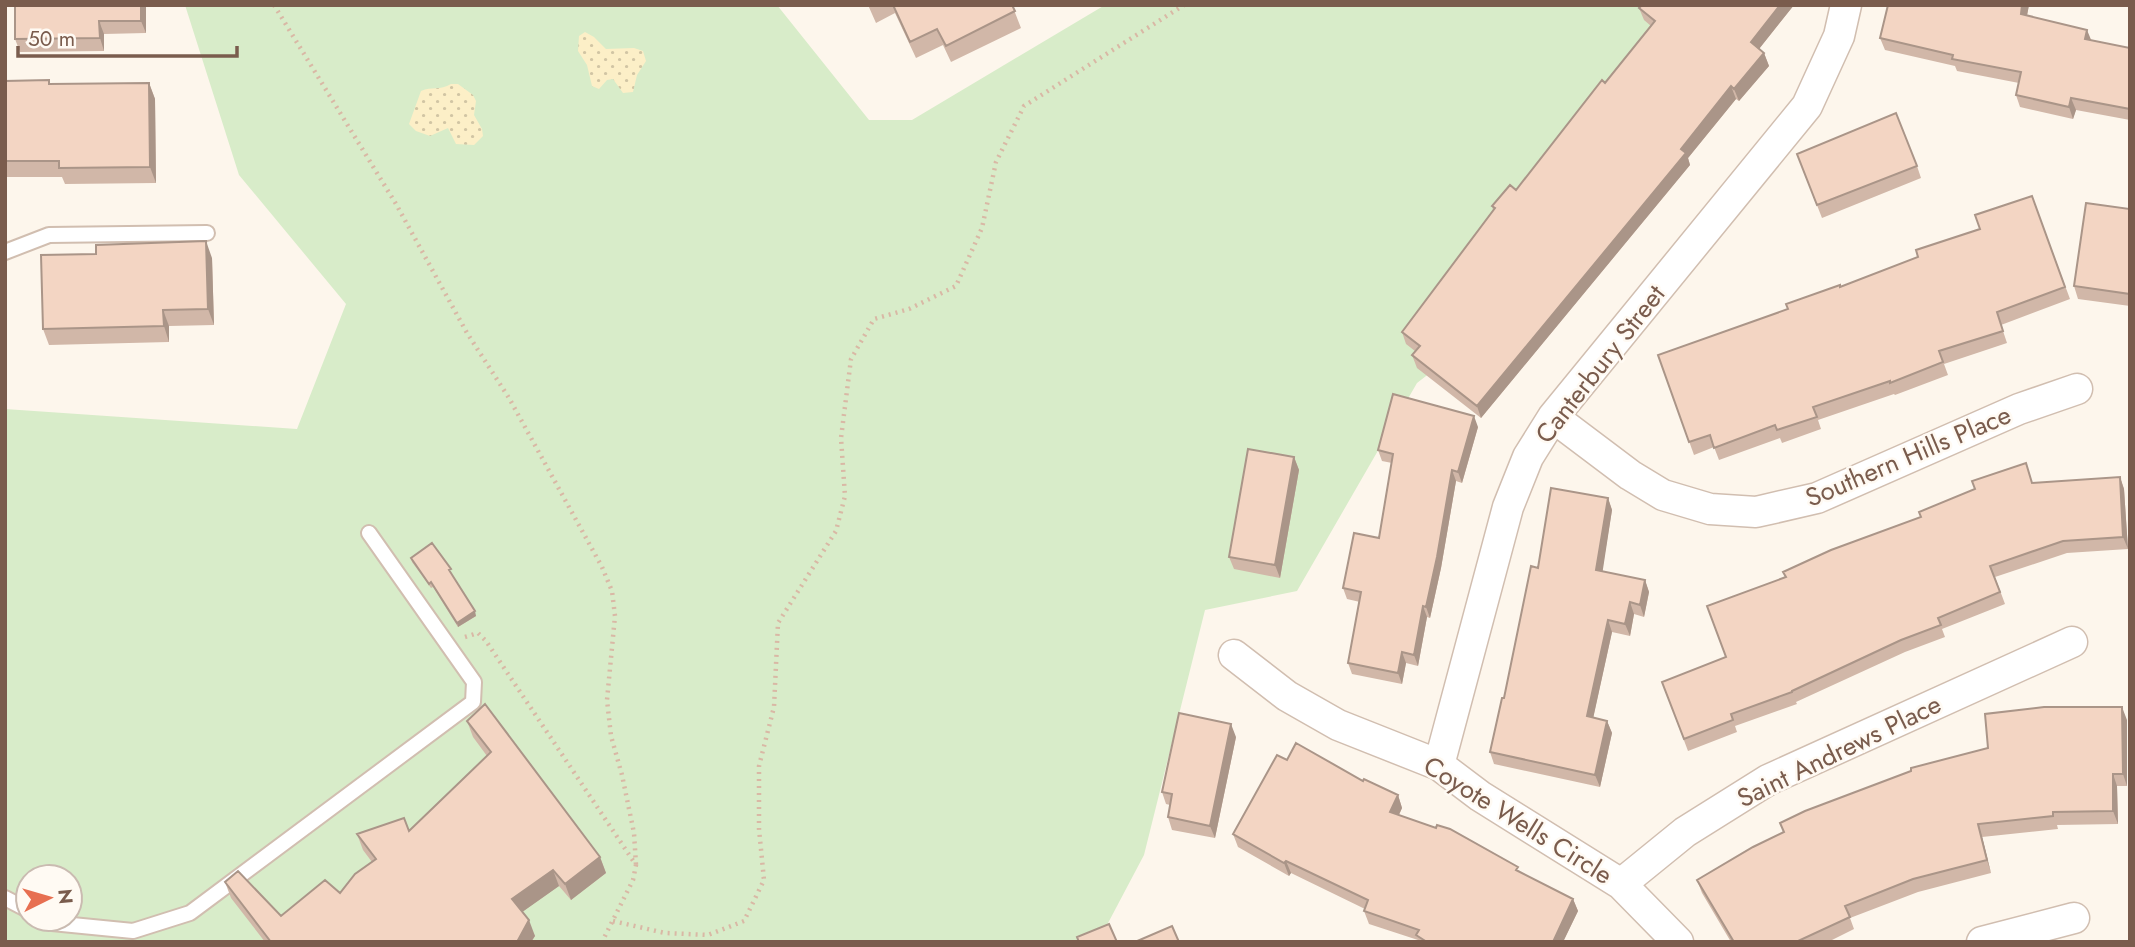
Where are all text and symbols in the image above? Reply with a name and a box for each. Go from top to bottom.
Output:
scale bar [18,14,236,58]
text: 50 m [28,24,75,54]
street label: Canterbury Street [1526,276,1675,451]
street label: Southern Hills Place [1799,396,2017,516]
street label: Saint Andrews Place [1731,685,1947,817]
street label: Coyote Wells Circle [1416,747,1620,893]
north arrow [14,863,84,933]
text: N [51,888,80,905]

